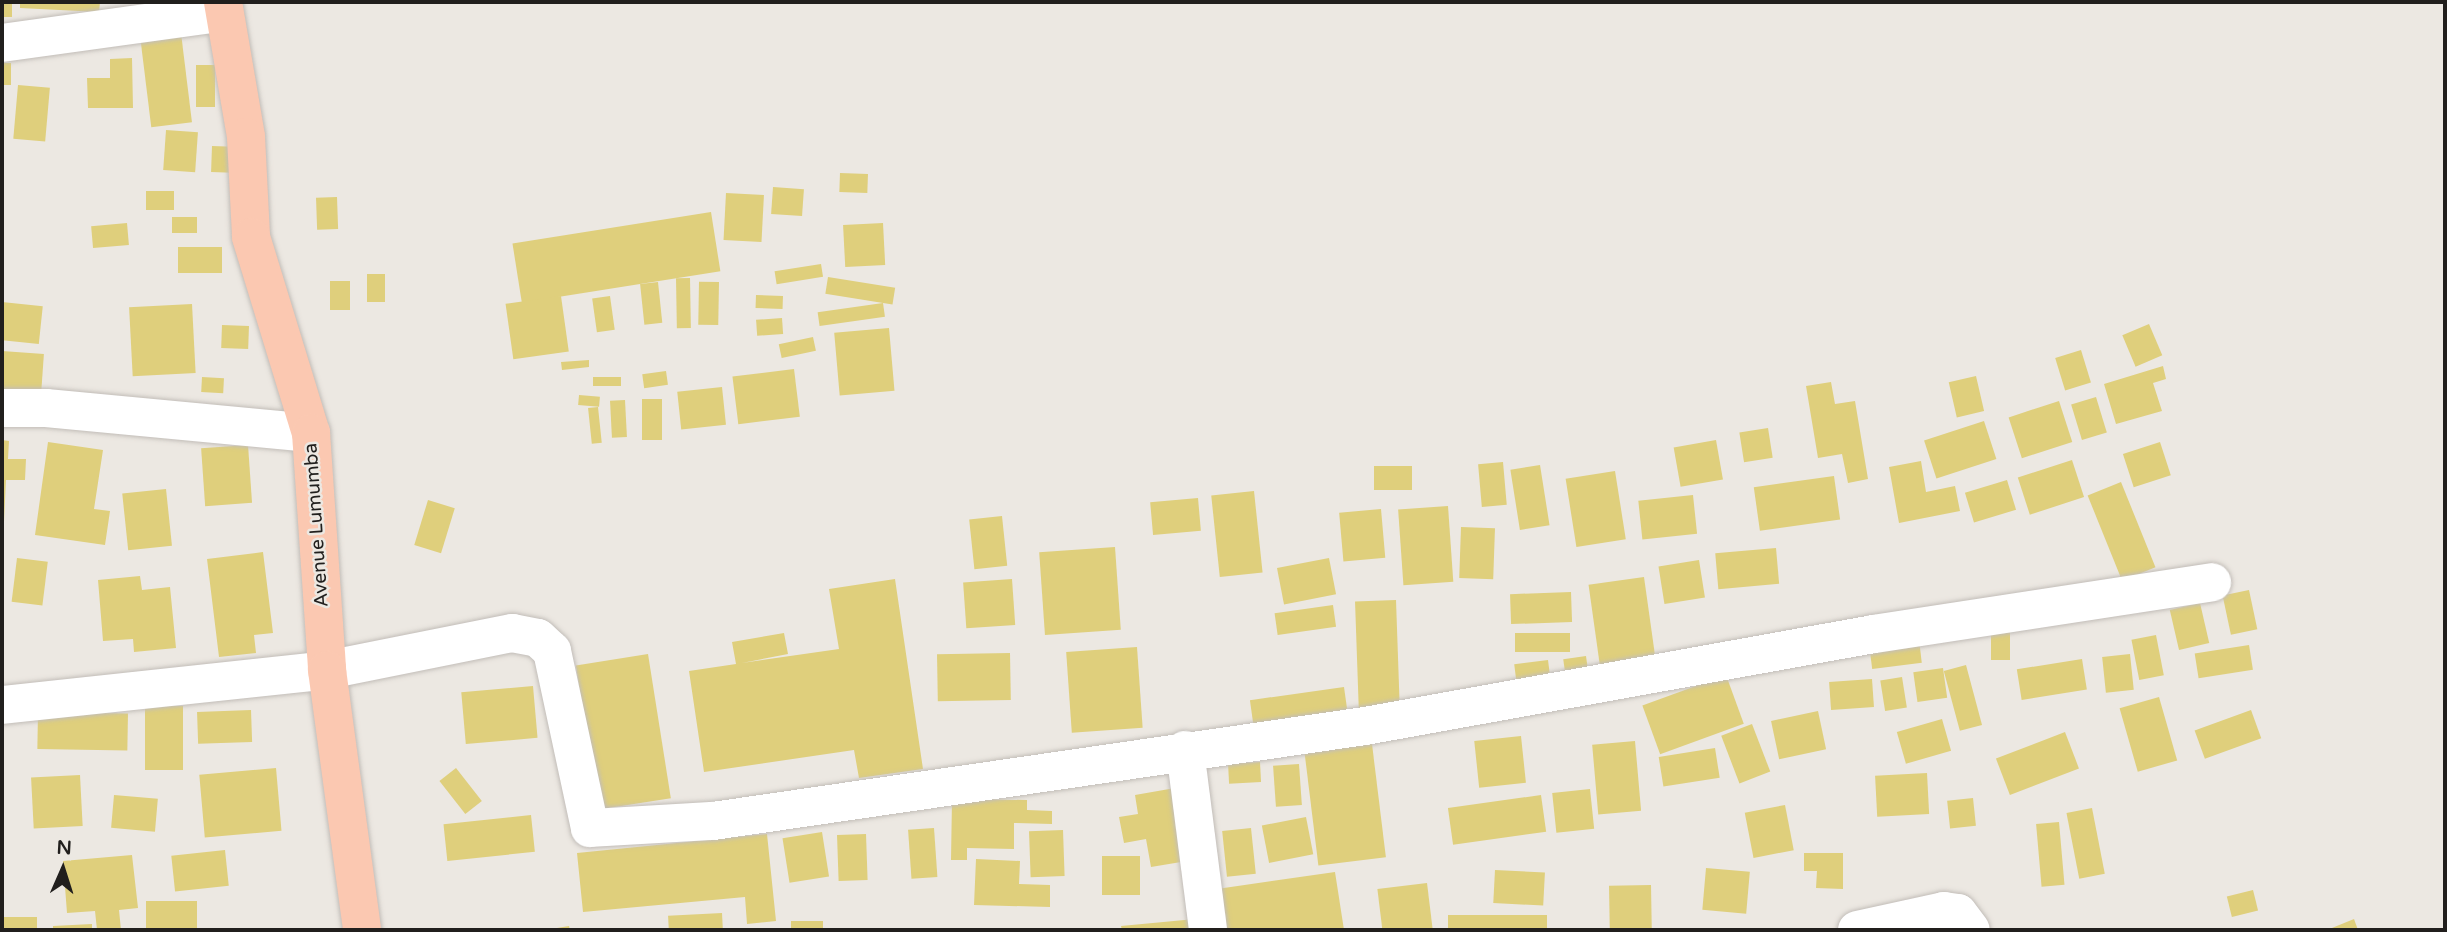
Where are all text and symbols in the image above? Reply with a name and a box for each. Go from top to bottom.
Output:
street label: Avenue Lumumba [300,442,334,608]
north arrow [28,834,98,904]
text: N [56,837,72,859]

